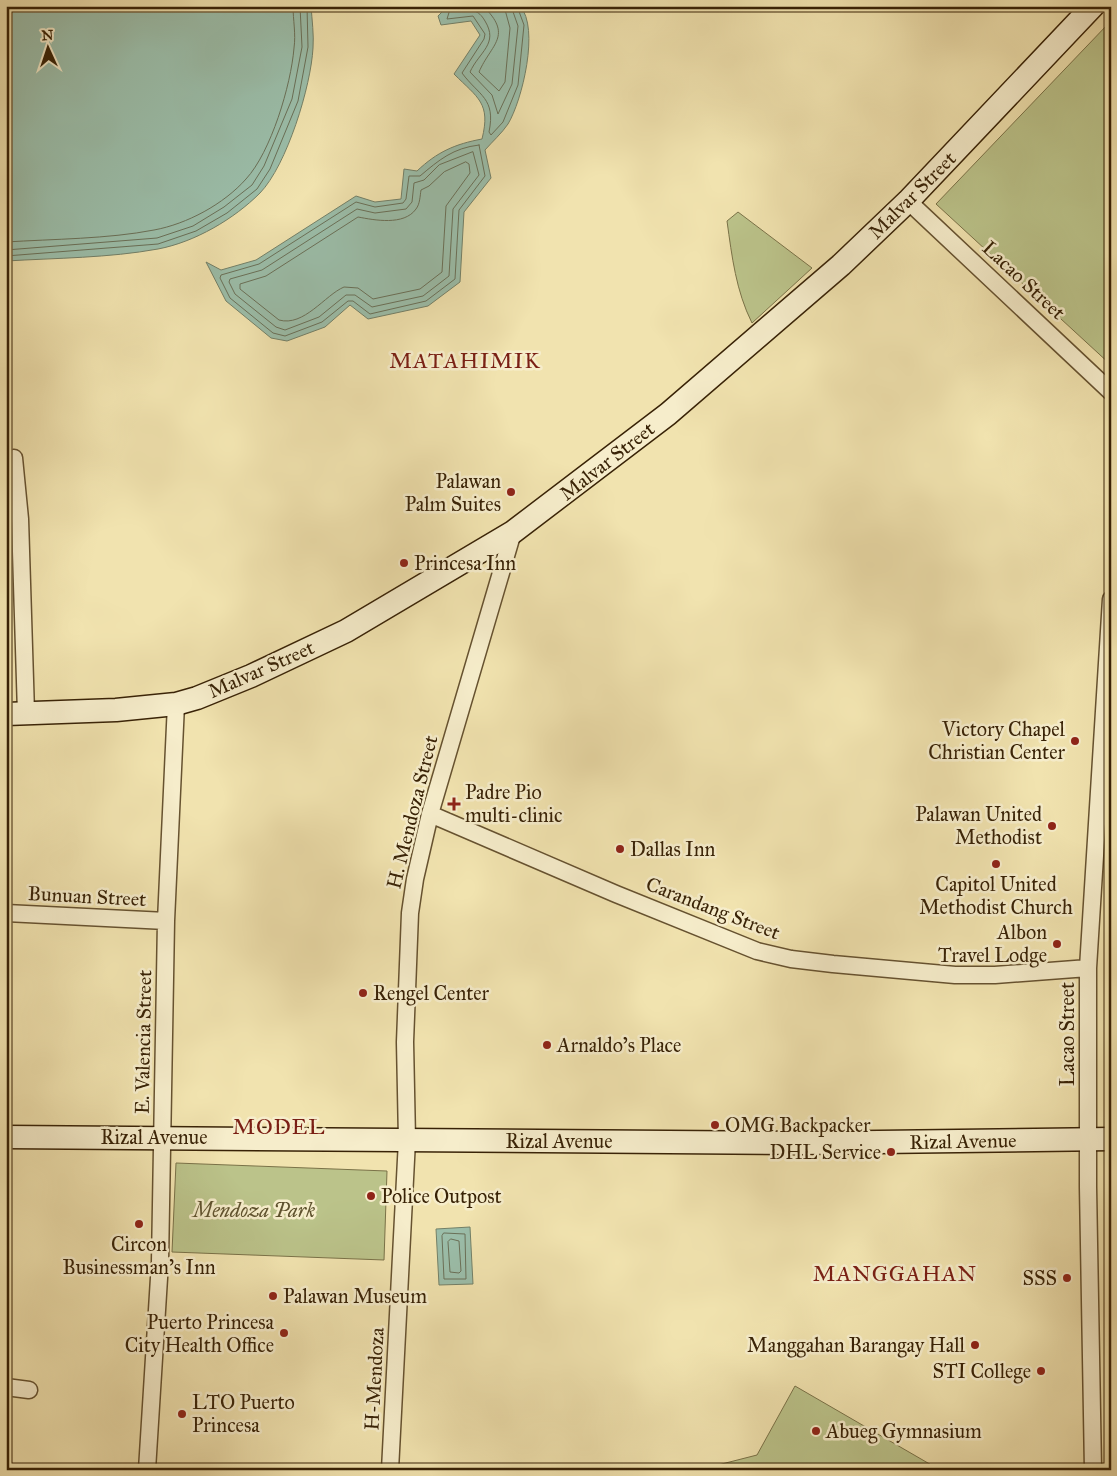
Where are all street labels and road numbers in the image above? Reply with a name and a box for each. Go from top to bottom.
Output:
street label: Malvar Street [863,146,961,244]
street label: Lacao Street [978,236,1070,324]
street label: Malvar Street [555,417,659,505]
street label: Malvar Street [204,635,318,703]
street label: H. Mendoza Street [381,733,443,891]
street label: Carandang Street [642,871,783,945]
street label: Bunuan Street [27,881,147,911]
street label: E. Valencia Street [130,970,156,1114]
street label: Lacao Street [1055,982,1079,1086]
street label: Rizal Avenue [100,1125,208,1149]
street label: Rizal Avenue [909,1128,1017,1154]
street label: Rizal Avenue [505,1129,613,1153]
street label: H-Mendoza [359,1326,389,1431]

